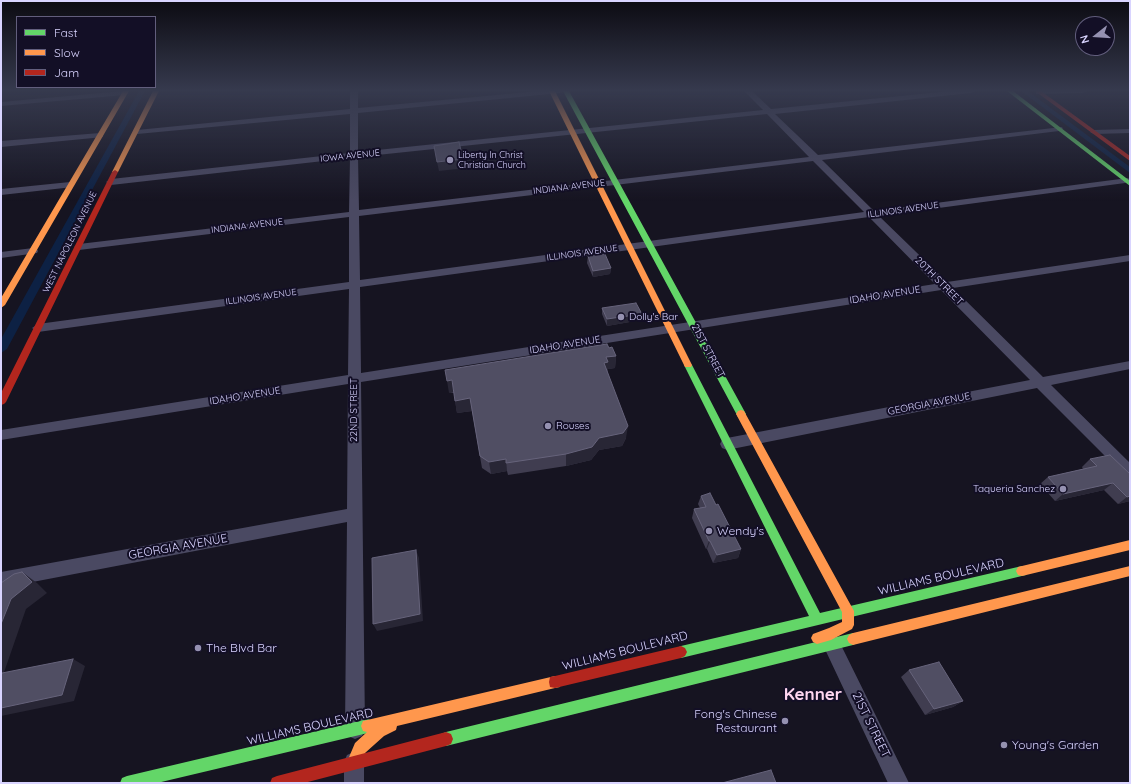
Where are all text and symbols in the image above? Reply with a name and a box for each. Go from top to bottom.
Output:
legend [16,16,156,88]
north arrow [1075,16,1115,56]
text: Fast [54,25,78,40]
text: N [1077,33,1092,45]
text: Slow [54,45,80,60]
text: Jam [54,65,79,80]
street label: IOWA AVENUE [320,147,380,165]
place label: Liberty In Christ Christian Church [458,150,526,171]
marker: Liberty In Christ Christian Church [445,155,455,165]
street label: INDIANA AVENUE [532,177,606,197]
street label: WEST NAPOLEON AVENUE [41,190,99,294]
street label: ILLINOIS AVENUE [867,200,939,220]
street label: INDIANA AVENUE [210,216,284,236]
street label: ILLINOIS AVENUE [546,243,618,263]
street label: 20TH STREET [912,254,966,308]
street label: IDAHO AVENUE [849,283,921,307]
street label: ILLINOIS AVENUE [225,287,297,307]
place label: Dolly's Bar [629,311,678,323]
marker: Dolly's Bar [616,312,626,322]
street label: 21ST STREET [689,322,727,380]
street label: IDAHO AVENUE [529,333,601,357]
street label: 22ND STREET [348,378,360,442]
street label: IDAHO AVENUE [209,384,281,408]
street label: GEORGIA AVENUE [887,390,971,418]
place label: Rouses [556,420,589,432]
marker: Rouses [543,421,553,431]
place label: Taqueria Sanchez [973,483,1055,495]
marker: Taqueria Sanchez [1058,484,1068,494]
place label: Wendy's [717,524,764,538]
marker: Wendy's [704,526,714,536]
street label: GEORGIA AVENUE [127,531,229,563]
street label: WILLIAMS BOULEVARD [877,555,1005,599]
street label: WILLIAMS BOULEVARD [561,628,689,674]
place label: The Blvd Bar [206,641,277,655]
marker: The Blvd Bar [193,643,203,653]
district label: Kenner [784,685,842,705]
street label: 21ST STREET [849,690,893,760]
street label: WILLIAMS BOULEVARD [246,705,374,749]
place label: Fong's Chinese Restaurant [694,707,777,735]
marker: Fong's Chinese Restaurant [780,716,790,726]
place label: Young's Garden [1012,738,1099,752]
marker: Young's Garden [999,740,1009,750]

